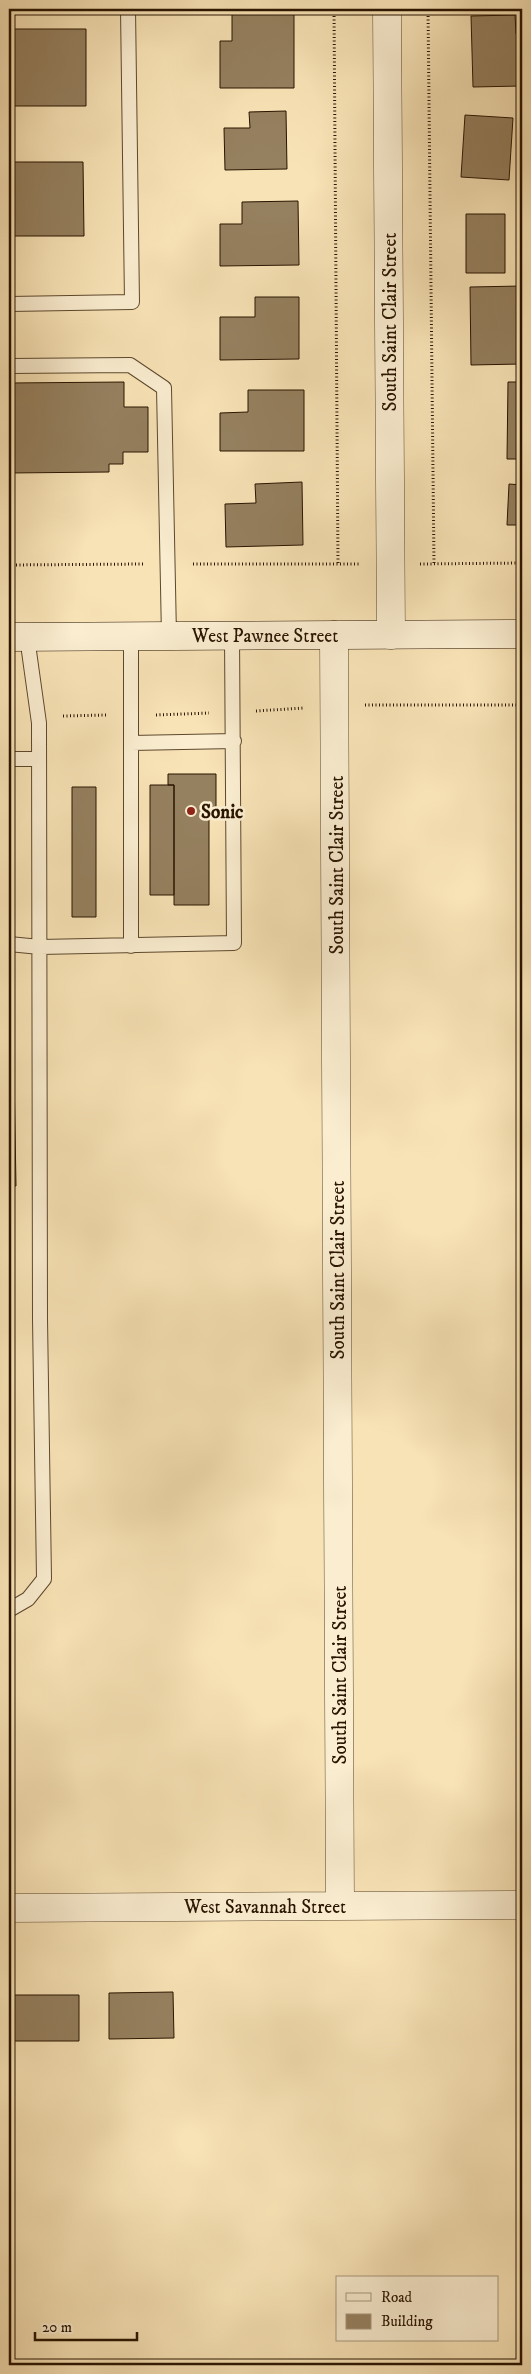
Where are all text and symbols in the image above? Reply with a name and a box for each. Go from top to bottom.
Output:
street label: South Saint Clair Street [379,233,402,411]
street label: West Pawnee Street [191,625,338,648]
street label: South Saint Clair Street [326,776,349,954]
place label: Sonic [201,801,243,824]
marker: Sonic [185,805,197,817]
street label: South Saint Clair Street [327,1181,350,1359]
street label: South Saint Clair Street [329,1586,352,1764]
street label: West Savannah Street [183,1896,346,1919]
legend [336,2276,498,2342]
text: Road [381,2288,413,2307]
scale bar [35,2309,138,2341]
text: Building [381,2312,433,2331]
text: 20 m [42,2318,72,2337]

